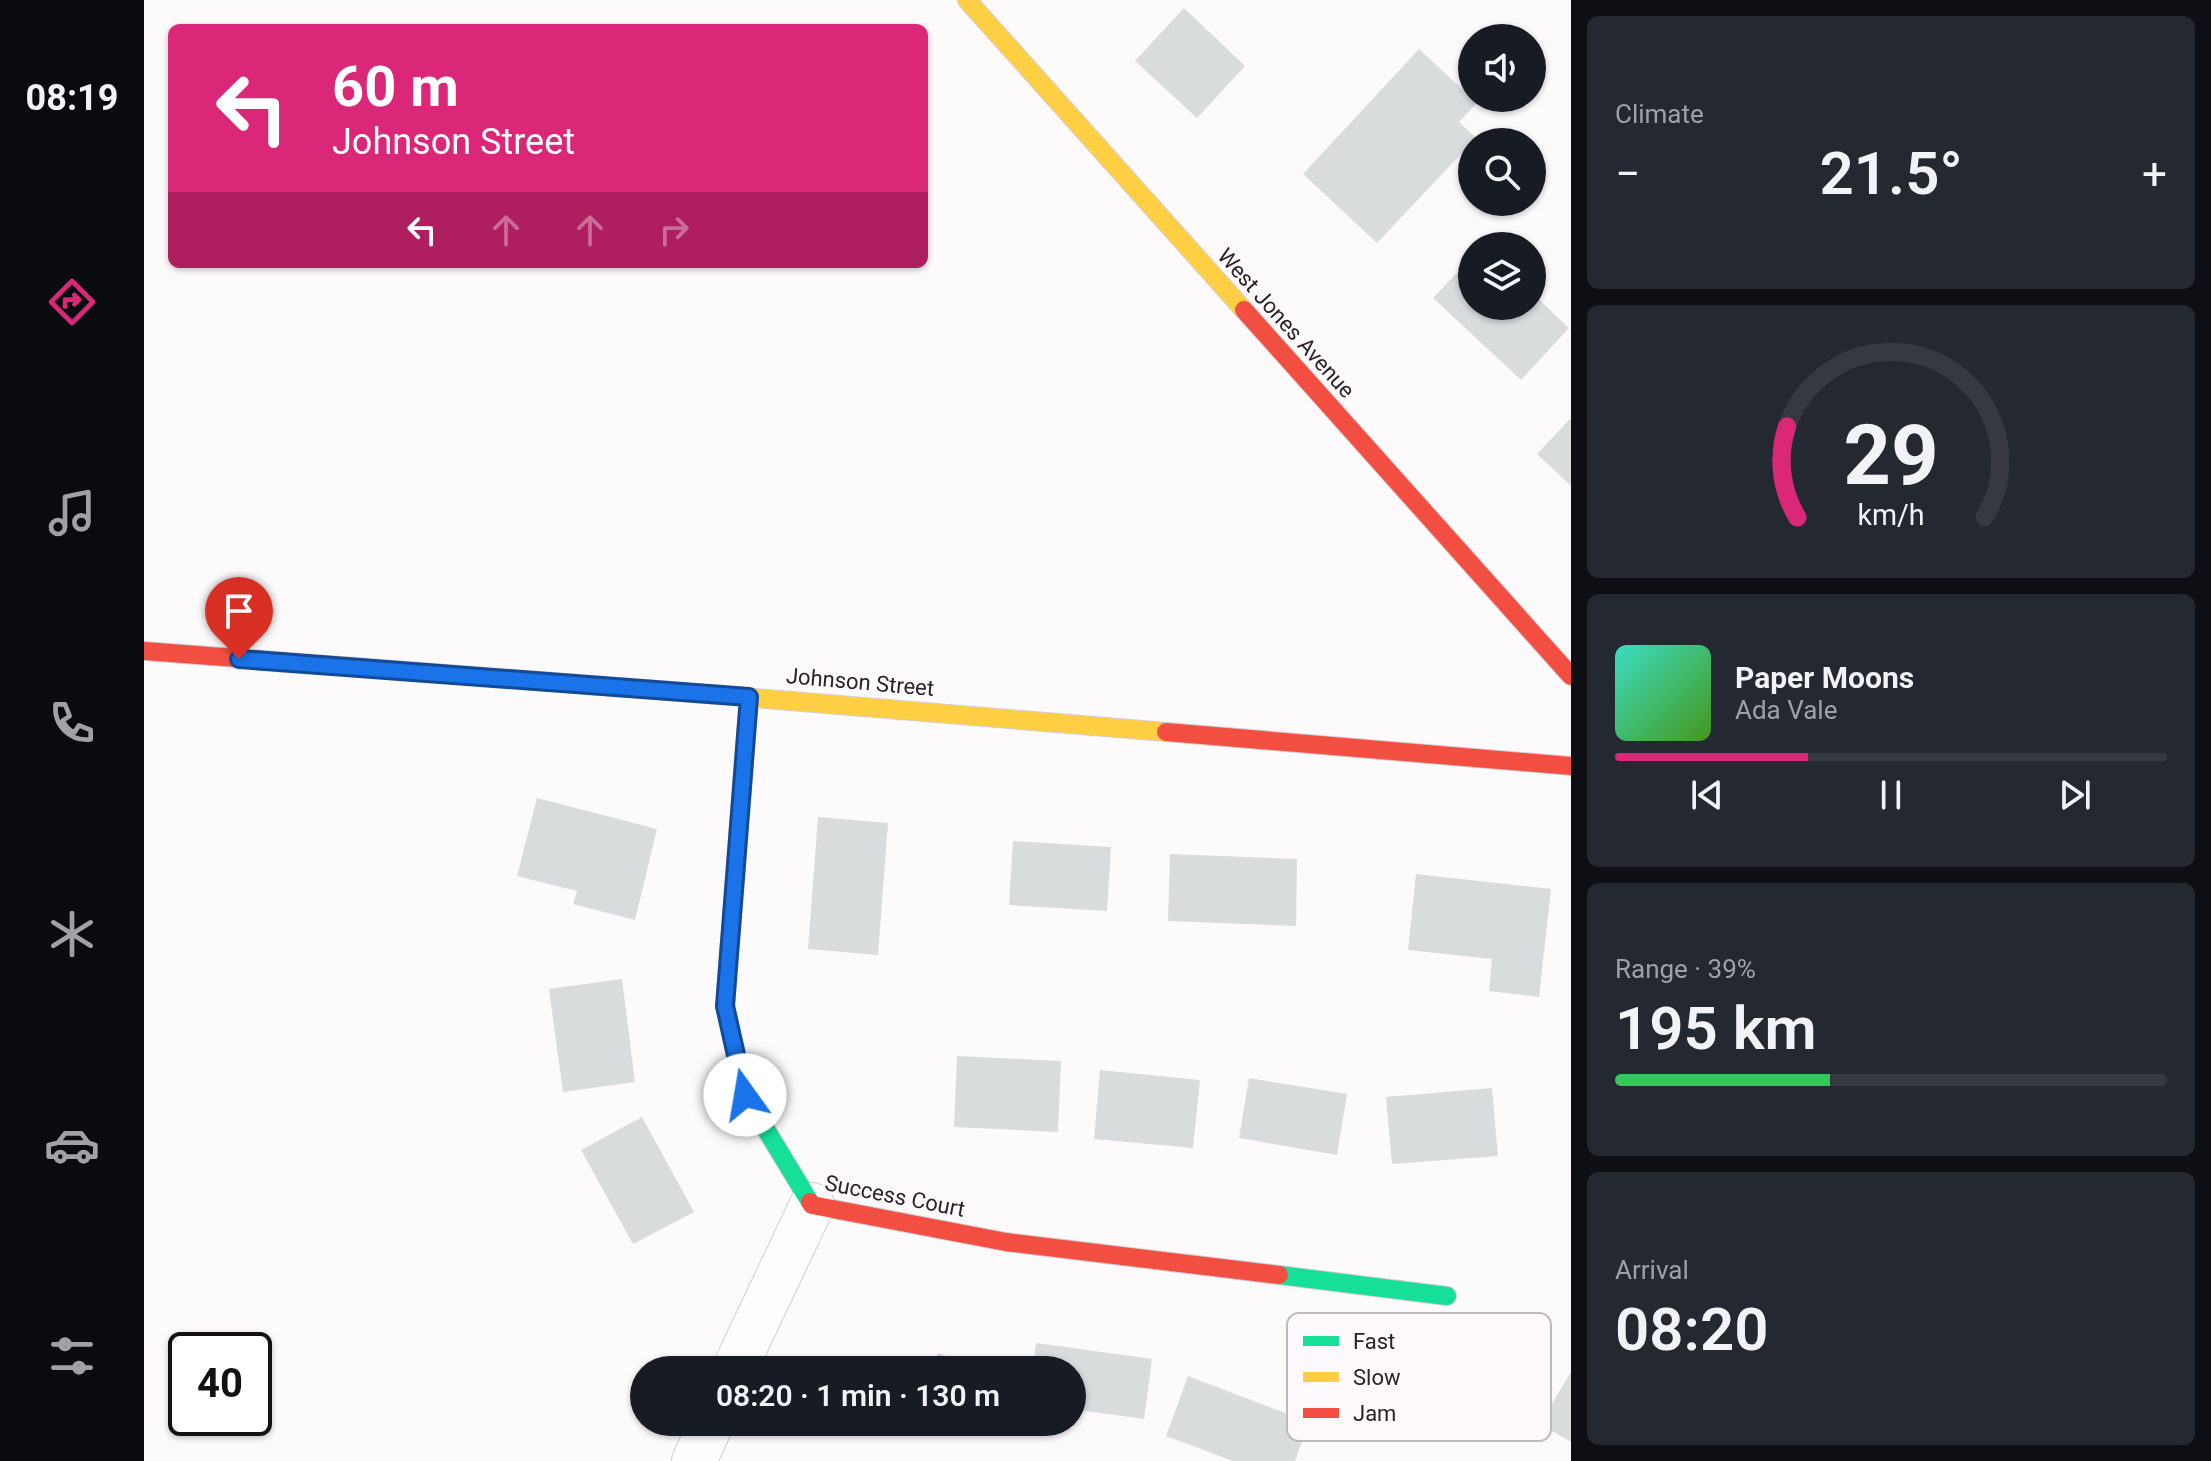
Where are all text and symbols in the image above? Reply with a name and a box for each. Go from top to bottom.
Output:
map controls [1458,24,1546,320]
button: sound [1458,24,1546,112]
text: 60 m [332,54,459,120]
icon: left [200,56,304,160]
text: 08:19 [26,77,118,119]
text: Climate [1615,99,1704,129]
text: Johnson Street [332,121,575,163]
button: search [1458,128,1546,216]
text: 21.5° [1820,138,1963,209]
text: − [1615,148,1640,200]
text: + [2142,148,2167,200]
icon: left [400,208,444,252]
icon: ahead [484,208,528,252]
icon: ahead [568,208,612,252]
icon: right [652,208,696,252]
button: layers [1458,232,1546,320]
street label: West Jones Avenue [1212,243,1360,403]
icon: directions [44,274,100,330]
text: 29 [1843,406,1939,503]
icon: music [44,485,100,541]
text: km/h [1857,498,1925,532]
pin [205,577,273,659]
icon: arrive [217,589,261,633]
text: Paper Moons [1735,660,1914,695]
street label: Johnson Street [785,663,935,701]
icon: phone [44,695,100,751]
text: Ada Vale [1735,695,1837,725]
icon: previous [1685,773,1729,817]
icon: pause [1869,773,1913,817]
icon: next [2053,773,2097,817]
icon: climate [44,906,100,962]
text: Range · 39% [1615,954,1756,984]
text: 195 km [1615,993,1817,1064]
position arrow [703,1053,787,1137]
icon: car [44,1117,100,1173]
street label: Success Court [823,1170,967,1222]
text: Arrival [1615,1255,1689,1285]
text: 08:20 [1615,1294,1768,1365]
legend [1287,1313,1551,1441]
icon: filters [44,1328,100,1384]
text: Fast [1353,1329,1395,1354]
speed limit sign: 40 [168,1332,272,1436]
text: Slow [1353,1365,1401,1390]
text: 08:20 · 1 min · 130 m [716,1378,1000,1413]
text: Jam [1353,1401,1396,1426]

